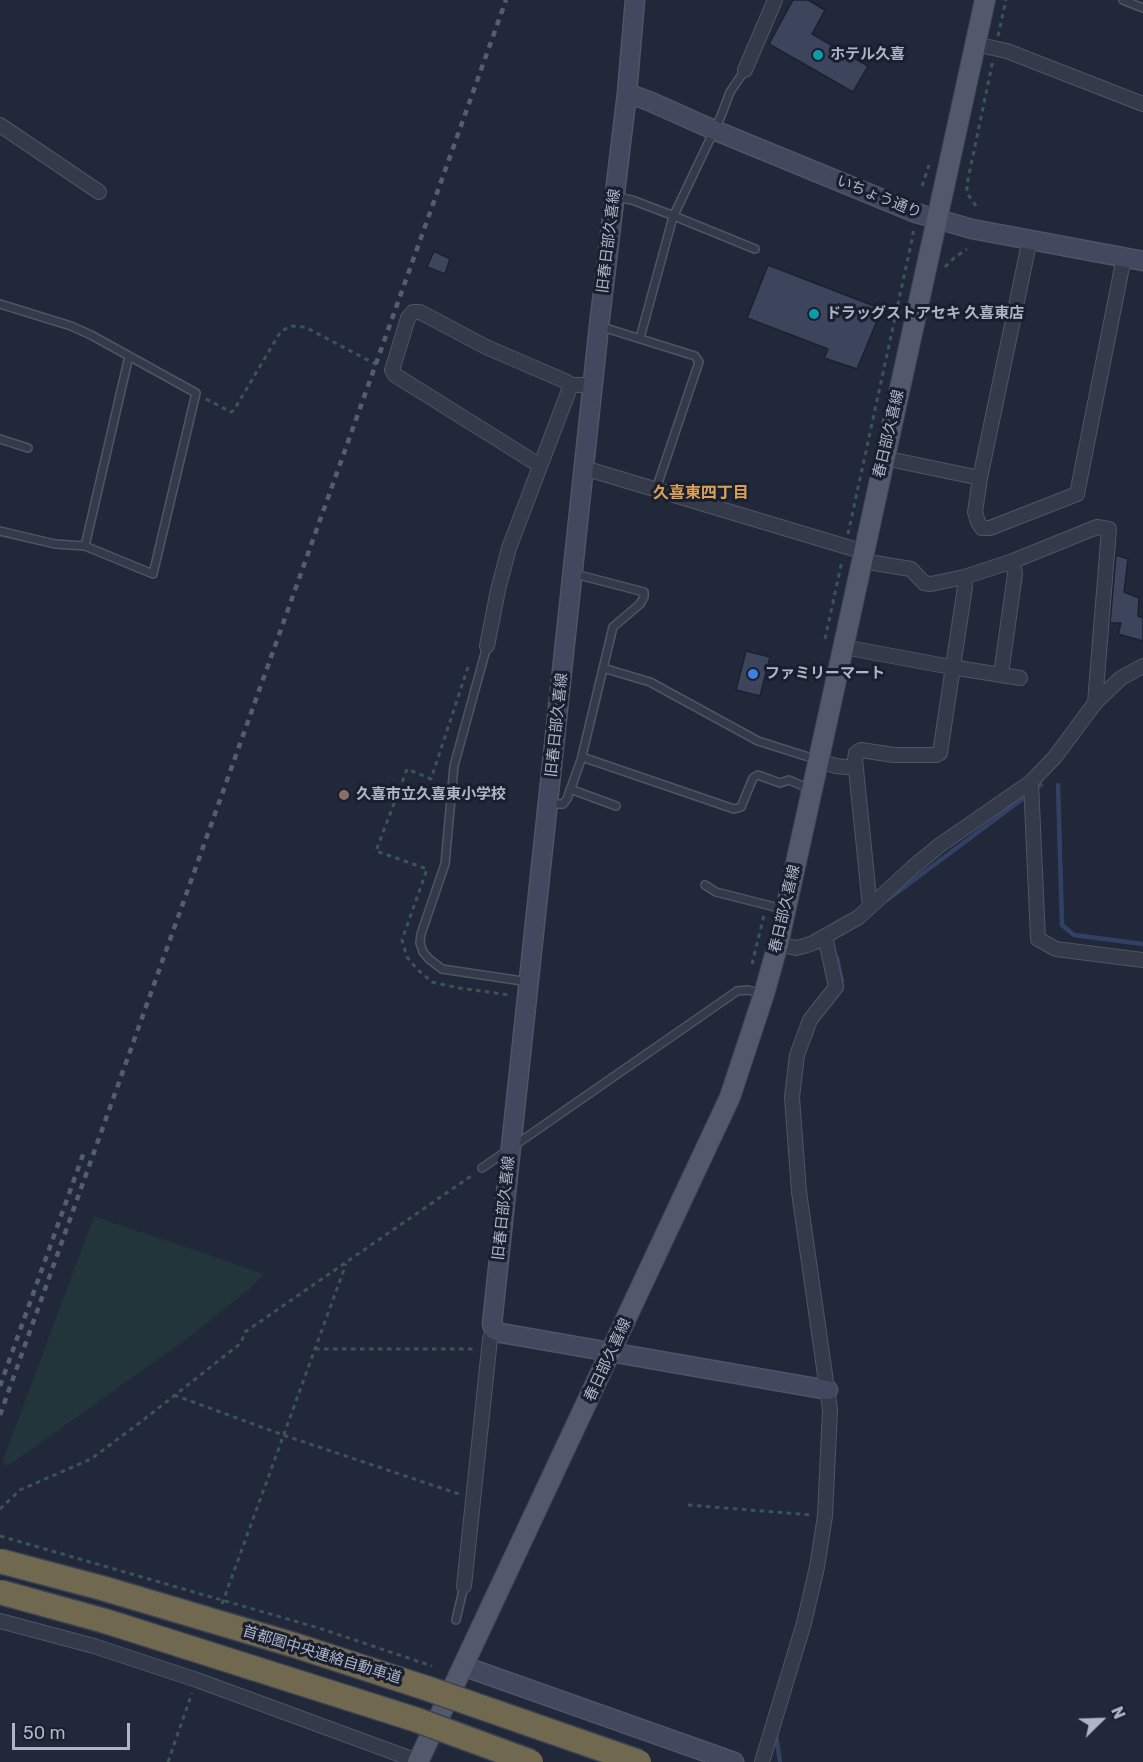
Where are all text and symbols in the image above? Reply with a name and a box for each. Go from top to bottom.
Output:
place label: ホテル久喜 [830,46,905,64]
marker: ホテル久喜 [811,48,825,62]
street label: いちょう通り [834,172,924,222]
street label: 旧春日部久喜線 [594,188,624,294]
place label: ドラッグストアセキ 久喜東店 [826,305,1024,323]
marker: ドラッグストアセキ 久喜東店 [807,307,821,321]
street label: 春日部久喜線 [870,388,908,480]
district label: 久喜東四丁目 [653,483,749,503]
place label: ファミリーマート [765,665,885,683]
marker: ファミリーマート [746,667,760,681]
street label: 旧春日部久喜線 [543,672,571,778]
place label: 久喜市立久喜東小学校 [356,786,506,804]
marker: 久喜市立久喜東小学校 [337,788,351,802]
street label: 春日部久喜線 [766,863,804,955]
street label: 旧春日部久喜線 [490,1155,518,1261]
street label: 春日部久喜線 [581,1315,635,1405]
street label: 首都圏中央連絡自動車道 [240,1622,404,1688]
north arrow [1071,1690,1131,1750]
text: N [1107,1704,1129,1722]
scale bar [15,1711,134,1749]
text: 50 m [23,1722,66,1744]

